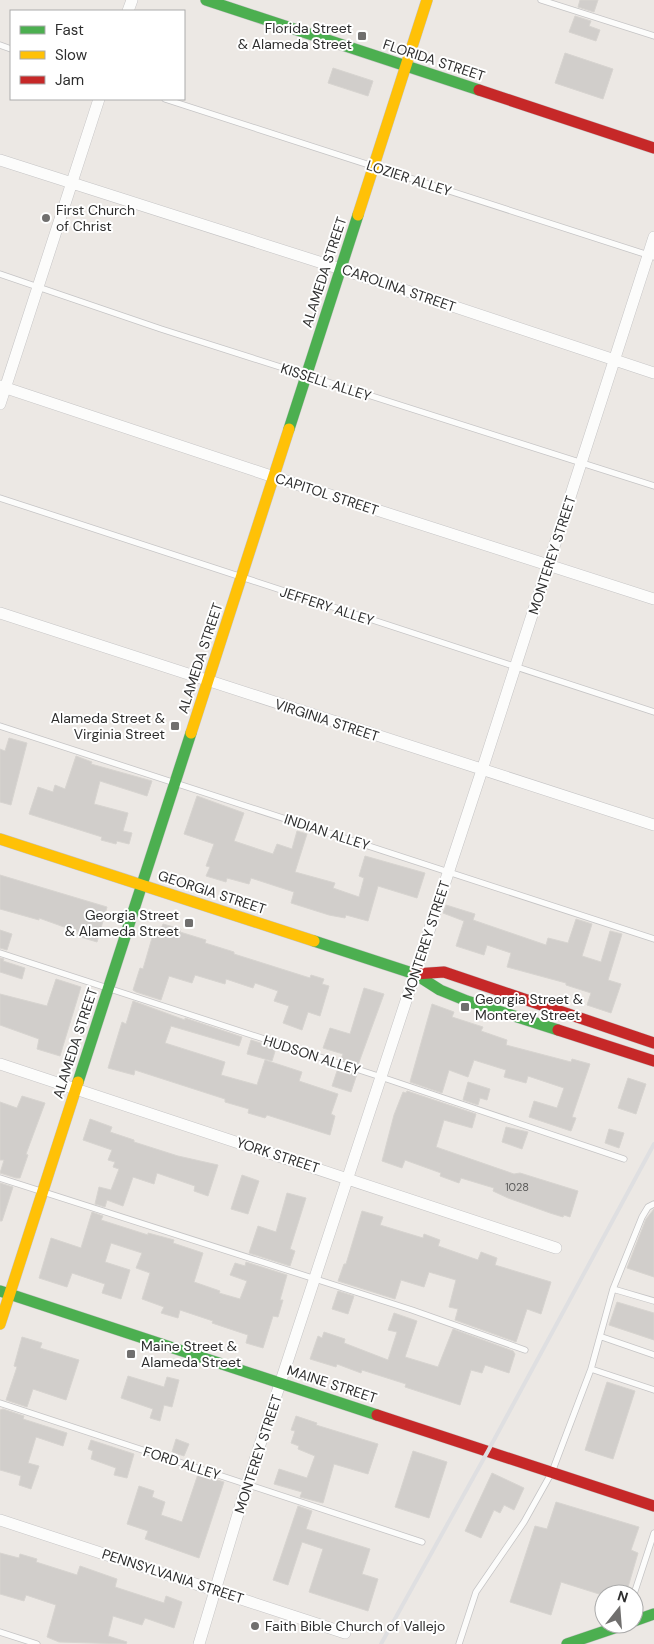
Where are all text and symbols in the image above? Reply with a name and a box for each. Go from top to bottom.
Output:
legend [10,10,185,100]
place label: Florida Street & Alameda Street [238,19,352,53]
text: Fast [55,20,84,40]
marker: Florida Street & Alameda Street [356,30,368,42]
street label: FLORIDA STREET [381,35,487,85]
text: Slow [55,45,88,65]
text: Jam [55,70,84,90]
street label: LOZIER ALLEY [364,156,454,200]
place label: First Church of Christ [56,201,135,235]
marker: First Church of Christ [40,212,52,224]
street label: ALAMEDA STREET [298,214,350,330]
street label: CAROLINA STREET [340,260,458,316]
street label: KISSELL ALLEY [278,359,374,405]
street label: CAPITOL STREET [273,469,381,519]
street label: MONTEREY STREET [524,493,580,617]
street label: JEFFERY ALLEY [278,582,376,630]
street label: ALAMEDA STREET [174,600,226,716]
street label: VIRGINIA STREET [273,695,382,745]
place label: Alameda Street & Virginia Street [51,709,165,743]
marker: Alameda Street & Virginia Street [169,720,181,732]
street label: INDIAN ALLEY [282,810,372,854]
street label: GEORGIA STREET [156,866,268,918]
street label: MONTEREY STREET [398,878,454,1002]
place label: Georgia Street & Alameda Street [65,906,179,940]
marker: Georgia Street & Alameda Street [183,917,195,929]
street label: ALAMEDA STREET [49,985,101,1101]
place label: Georgia Street & Monterey Street [475,990,583,1024]
marker: Georgia Street & Monterey Street [459,1001,471,1013]
street label: HUDSON ALLEY [261,1031,363,1079]
street label: YORK STREET [234,1133,322,1177]
house number: 1028 [505,1180,529,1194]
place label: Maine Street & Alameda Street [141,1337,241,1371]
marker: Maine Street & Alameda Street [125,1348,137,1360]
street label: MAINE STREET [285,1361,379,1407]
street label: MONTEREY STREET [230,1392,286,1516]
street label: FORD ALLEY [141,1442,223,1484]
street label: PENNSYLVANIA STREET [100,1545,246,1607]
north arrow [594,1584,644,1634]
text: N [615,1586,630,1607]
place label: Faith Bible Church of Vallejo [265,1617,445,1635]
marker: Faith Bible Church of Vallejo [249,1620,261,1632]

